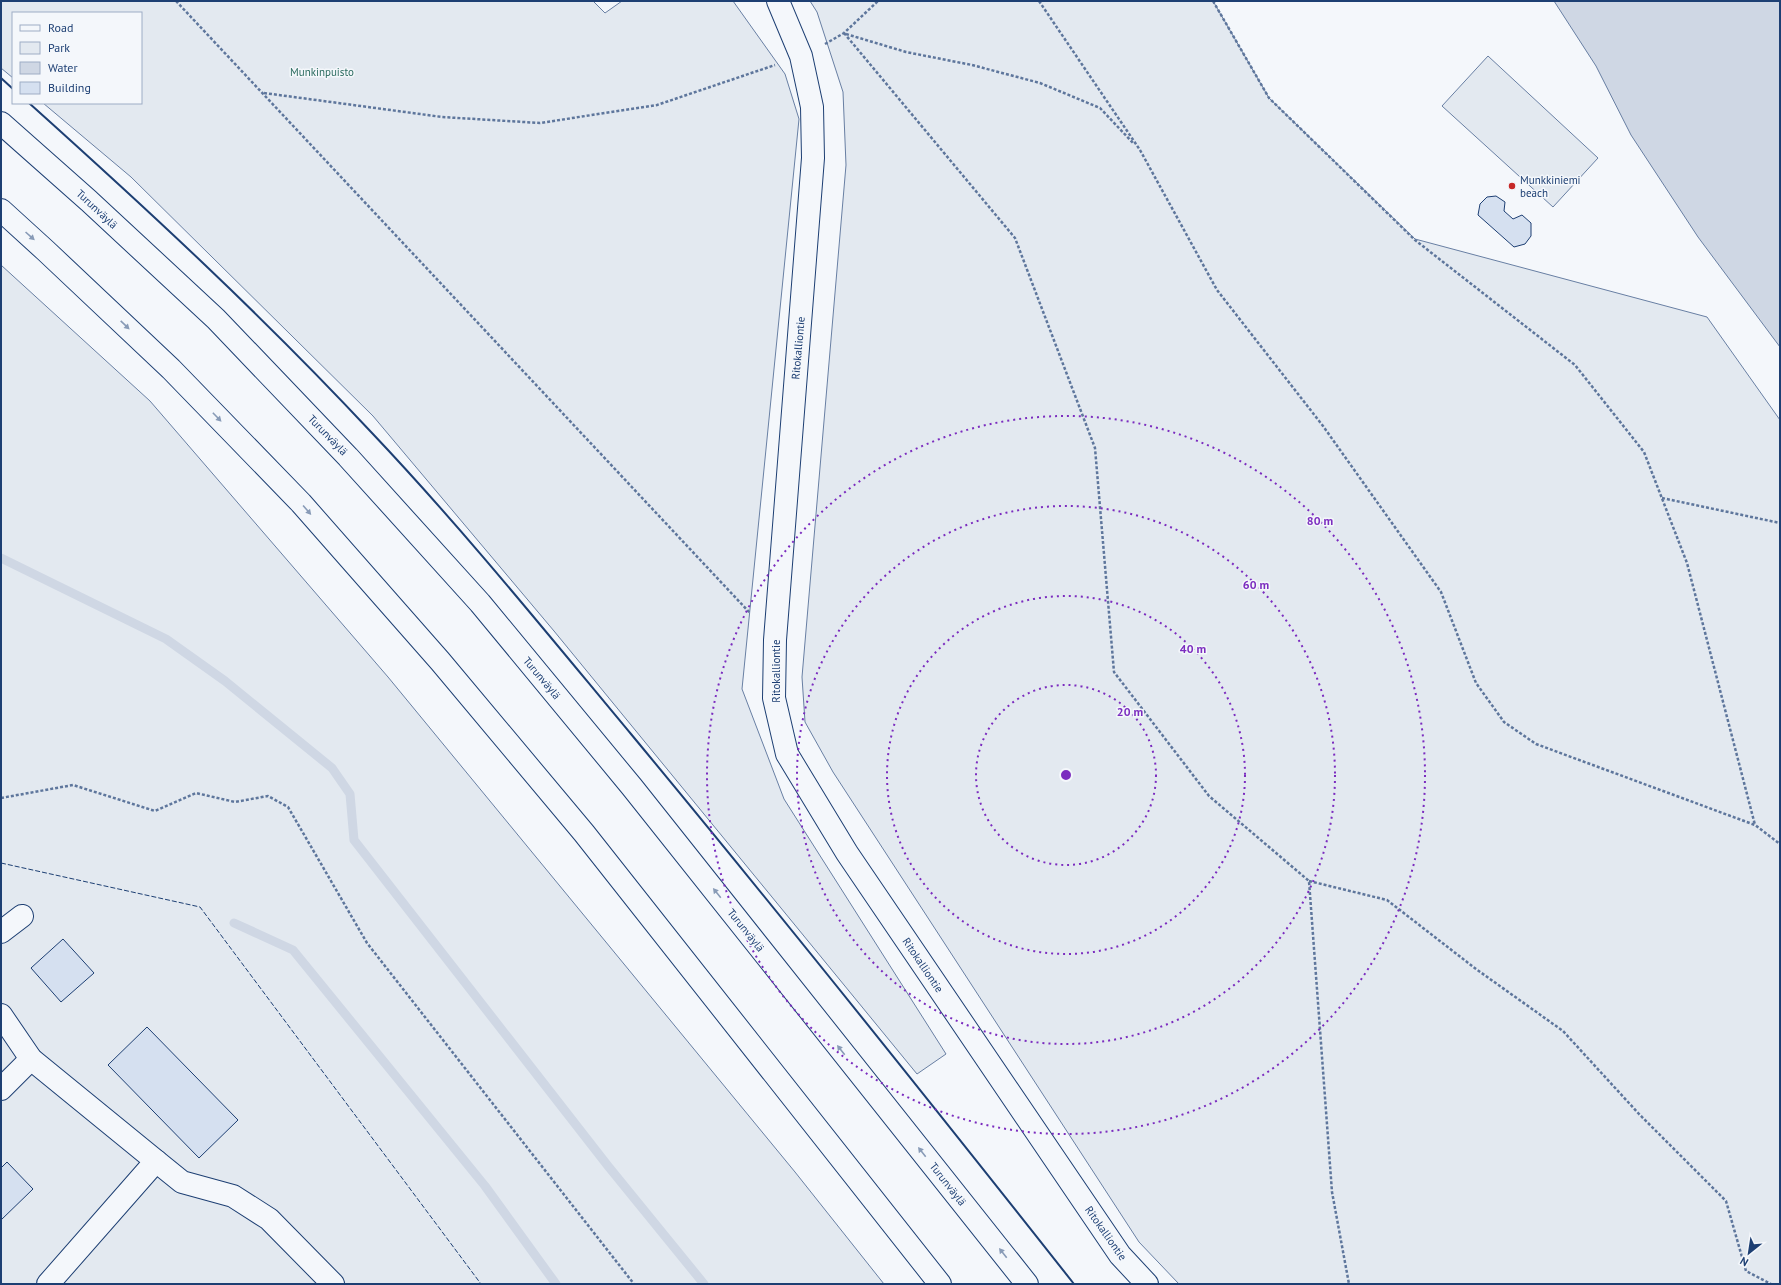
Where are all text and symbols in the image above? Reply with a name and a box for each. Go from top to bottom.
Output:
legend [12,12,142,104]
text: Road [48,20,73,35]
text: Park [48,40,70,55]
text: Water [48,60,78,75]
park label: Munkinpuisto [290,65,354,79]
text: Building [48,80,91,95]
place label: Munkkiniemi beach [1520,173,1581,200]
marker: Munkkiniemi beach [1507,181,1517,191]
street label: Turunväylä [74,186,120,232]
one-way arrow [25,231,35,241]
street label: Ritokalliontie [788,315,808,380]
one-way arrow [120,321,130,330]
one-way arrow [212,412,222,422]
street label: Turunväylä [305,412,351,458]
one-way arrow [303,505,312,515]
text: 80 m [1307,513,1333,528]
text: 60 m [1243,577,1269,592]
street label: Ritokalliontie [769,639,783,703]
text: 40 m [1180,641,1206,656]
street label: Turunväylä [520,654,564,702]
text: 20 m [1117,704,1143,719]
centre of rings [1059,768,1073,782]
one-way arrow [713,888,721,899]
street label: Turunväylä [724,906,768,954]
street label: Ritokalliontie [900,935,947,995]
one-way arrow [837,1044,846,1055]
one-way arrow [918,1146,927,1157]
street label: Turunväylä [927,1160,969,1208]
street label: Ritokalliontie [1082,1203,1130,1263]
north arrow [1729,1233,1769,1273]
one-way arrow [999,1248,1007,1259]
text: N [1737,1254,1751,1270]

